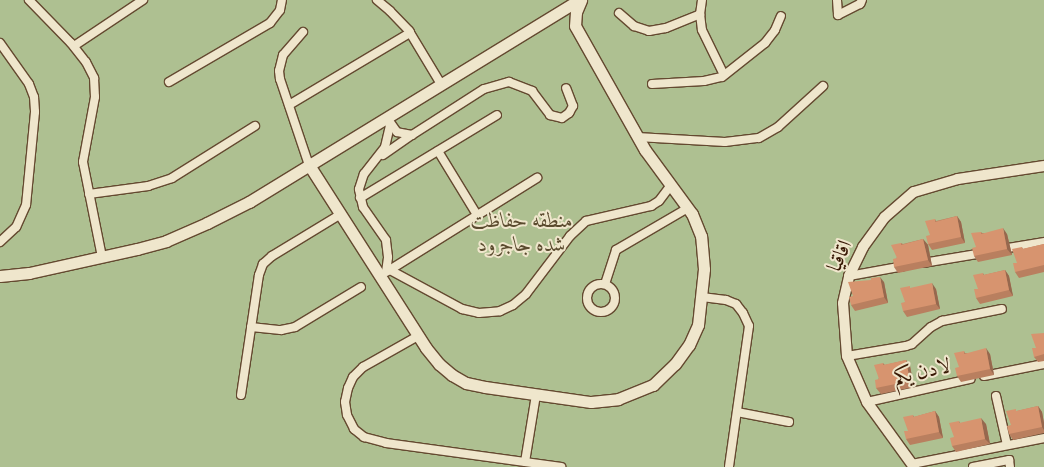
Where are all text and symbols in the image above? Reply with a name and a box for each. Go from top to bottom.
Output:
park label: منطقه حفاظت شده جاجرود [471,208,573,258]
street label: اقاقیا [822,236,858,276]
street label: لادن یکم [891,353,953,391]

